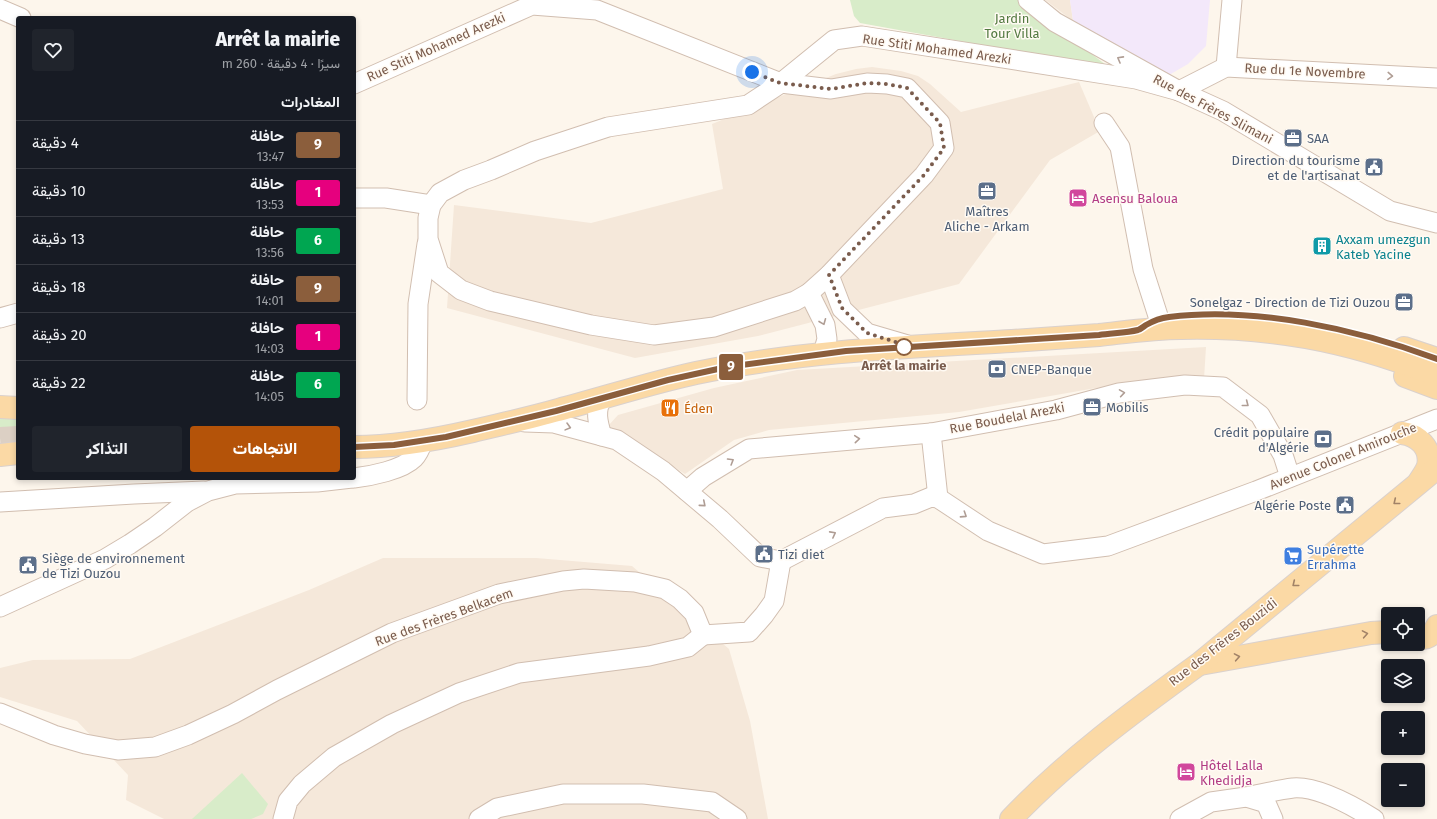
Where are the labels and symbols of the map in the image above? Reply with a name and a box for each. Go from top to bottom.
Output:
street label: Rue Stiti Mohamed Arezki [364,10,508,84]
park label: Jardin Tour Villa [984,11,1040,41]
street label: Rue Stiti Mohamed Arezki [862,31,1012,67]
one-way arrow [1117,56,1125,63]
street label: Rue du 1e Novembre [1244,60,1366,82]
your location [742,62,762,82]
street label: Rue des Frères Slimani [1151,71,1275,147]
one-way arrow [1387,71,1393,80]
office icon: SAA [1282,127,1304,149]
place label: SAA [1307,131,1329,146]
place label: Direction du tourisme et de l'artisanat [1232,153,1360,183]
public building icon: Direction du tourisme et de l'artisanat [1363,156,1385,178]
office icon: Maîtres Aliche - Arkam [976,180,998,202]
hotel icon: Asensu Baloua [1067,187,1089,209]
place label: Asensu Baloua [1092,191,1178,206]
place label: Maîtres Aliche - Arkam [944,204,1030,234]
place label: Axxam umezgun Kateb Yacine [1336,232,1431,262]
building icon: Axxam umezgun Kateb Yacine [1311,235,1333,257]
office icon: Sonelgaz - Direction de Tizi Ouzou [1393,291,1415,313]
place label: Sonelgaz - Direction de Tizi Ouzou [1190,295,1390,310]
one-way arrow [818,317,826,325]
marker: Arrêt la mairie [895,338,913,356]
line badge: 9 [718,354,744,380]
place label: Arrêt la mairie [861,358,946,373]
bank icon: CNEP-Banque [986,358,1008,380]
place label: CNEP-Banque [1011,362,1092,377]
one-way arrow [1119,389,1125,398]
office icon: Mobilis [1081,396,1103,418]
restaurant icon: Éden [659,397,681,419]
street label: Rue Boudelal Arezki [948,399,1066,437]
one-way arrow [1241,399,1248,406]
place label: Mobilis [1106,400,1149,415]
place label: Éden [684,401,713,416]
street label: Avenue Colonel Amirouche [1267,420,1419,492]
one-way arrow [564,422,571,431]
place label: Crédit populaire d'Algérie [1214,425,1309,455]
bank icon: Crédit populaire d'Algérie [1312,428,1334,450]
one-way arrow [854,435,860,444]
one-way arrow [726,458,734,465]
public building icon: Algérie Poste [1334,494,1356,516]
one-way arrow [1393,497,1401,504]
place label: Algérie Poste [1254,498,1331,513]
one-way arrow [698,500,706,507]
one-way arrow [960,511,967,518]
one-way arrow [829,531,837,539]
place label: Supérette Errahma [1307,542,1364,572]
public building icon: Tizi diet [753,543,775,565]
supermarket icon: Supérette Errahma [1282,545,1304,567]
place label: Tizi diet [778,547,825,562]
place label: Siège de environnement de Tizi Ouzou [42,551,185,581]
public building icon: Siège de environnement de Tizi Ouzou [17,554,39,576]
one-way arrow [1293,580,1300,587]
street label: Rue des Frères Belkacem [373,585,515,649]
street label: Rue des Frères Bouzidi [1166,595,1280,689]
one-way arrow [1362,630,1368,639]
one-way arrow [1234,653,1240,662]
place label: Hôtel Lalla Khedidja [1200,758,1263,788]
hotel icon: Hôtel Lalla Khedidja [1175,761,1197,783]

